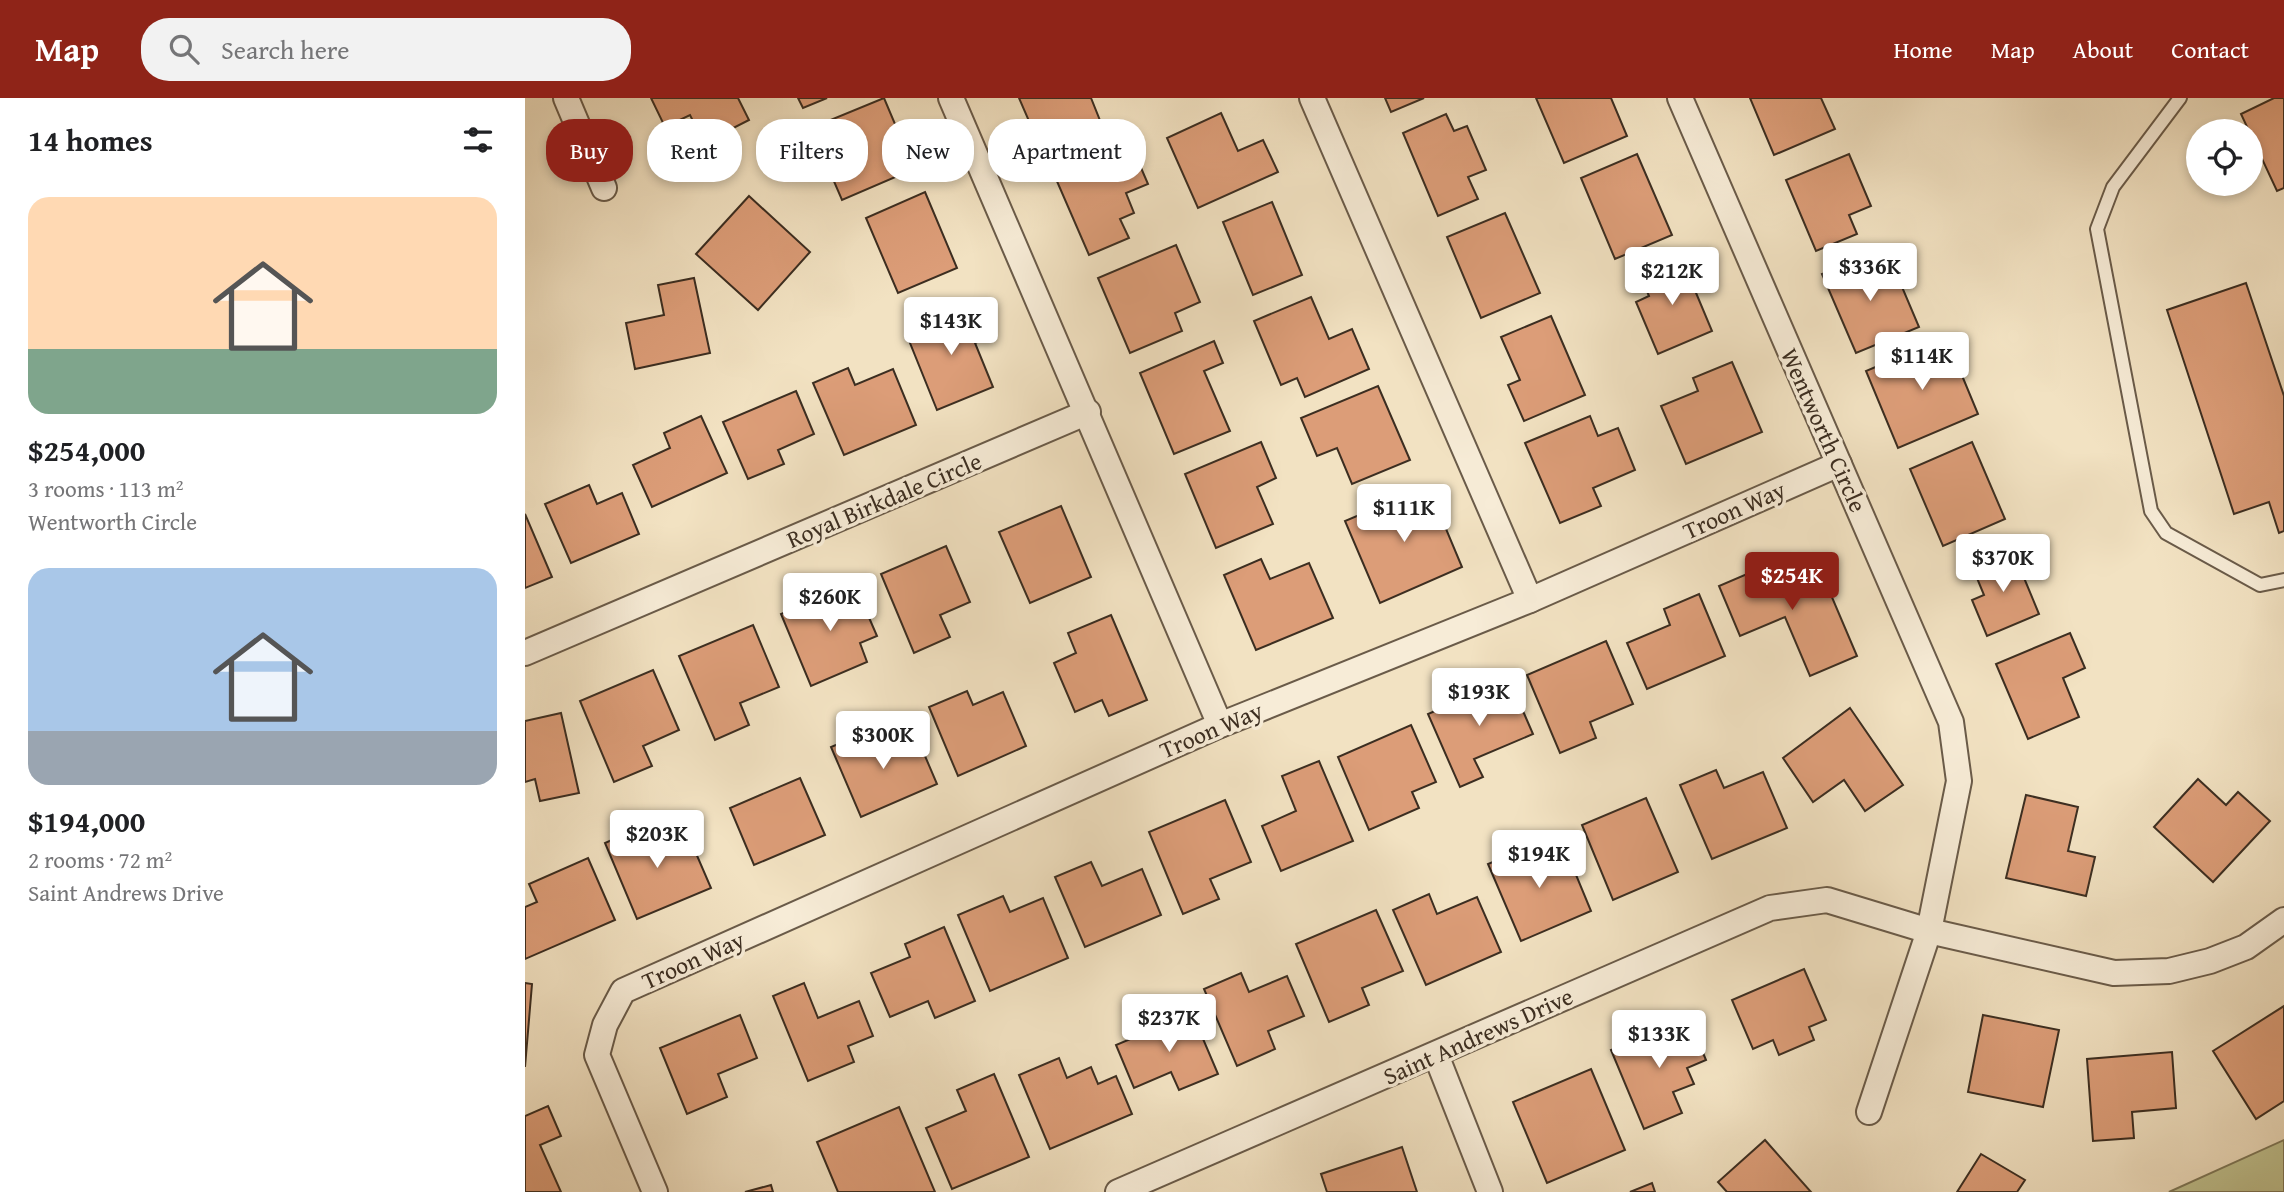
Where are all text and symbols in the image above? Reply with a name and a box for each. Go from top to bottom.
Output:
search box [141,18,631,81]
text: Map [35,25,99,73]
icon: search [165,30,203,68]
text: Search here [221,30,349,69]
text: Home [1894,32,1953,67]
text: Map [1991,32,2035,67]
text: About [2073,32,2133,67]
text: Contact [2171,32,2249,67]
text: 14 homes [28,118,153,162]
chip: Buy [546,119,633,182]
chip: Rent [647,119,742,182]
chip: Filters [756,119,868,182]
chip: New [882,119,974,182]
chip: Apartment [988,119,1146,182]
map controls [2186,119,2263,196]
button: locate [2186,119,2263,196]
icon: filters [459,121,497,159]
icon: home [200,243,326,369]
pin: $336K [1821,244,1919,303]
pin: $212K [1623,248,1721,307]
text: $336K [1839,249,1901,282]
text: $212K [1641,253,1703,286]
pin: $143K [902,298,1000,357]
text: $143K [920,303,982,336]
pin: $114K [1873,332,1971,392]
text: $114K [1891,338,1953,371]
street label: Wentworth Circle [1772,342,1876,518]
text: $254,000 [28,428,145,472]
street label: Royal Birkdale Circle [781,443,987,557]
text: 3 rooms · 113 m² [28,472,183,505]
street label: Troon Way [1677,472,1791,548]
pin: $111K [1355,484,1453,544]
text: $111K [1373,490,1435,523]
text: Wentworth Circle [28,505,197,538]
pin: $370K [1954,534,2052,594]
text: $370K [1972,540,2034,573]
pin: $254K [1743,552,1841,612]
text: $254K [1761,558,1823,591]
pin: $260K [781,574,879,633]
text: $260K [799,579,861,612]
icon: home [200,614,326,740]
pin: $193K [1430,668,1528,728]
text: $193K [1448,674,1510,707]
street label: Troon Way [1154,693,1268,767]
pin: $300K [834,712,932,771]
text: $300K [852,717,914,750]
text: $194,000 [28,799,145,843]
pin: $203K [608,810,706,870]
text: $203K [626,816,688,849]
pin: $194K [1490,830,1588,890]
text: $194K [1508,836,1570,869]
text: 2 rooms · 72 m² [28,843,172,876]
text: Saint Andrews Drive [28,876,224,909]
street label: Troon Way [636,922,750,998]
street label: Saint Andrews Drive [1378,978,1578,1094]
pin: $237K [1120,995,1218,1054]
text: $237K [1138,1000,1200,1033]
pin: $133K [1610,1010,1708,1070]
text: $133K [1628,1016,1690,1049]

